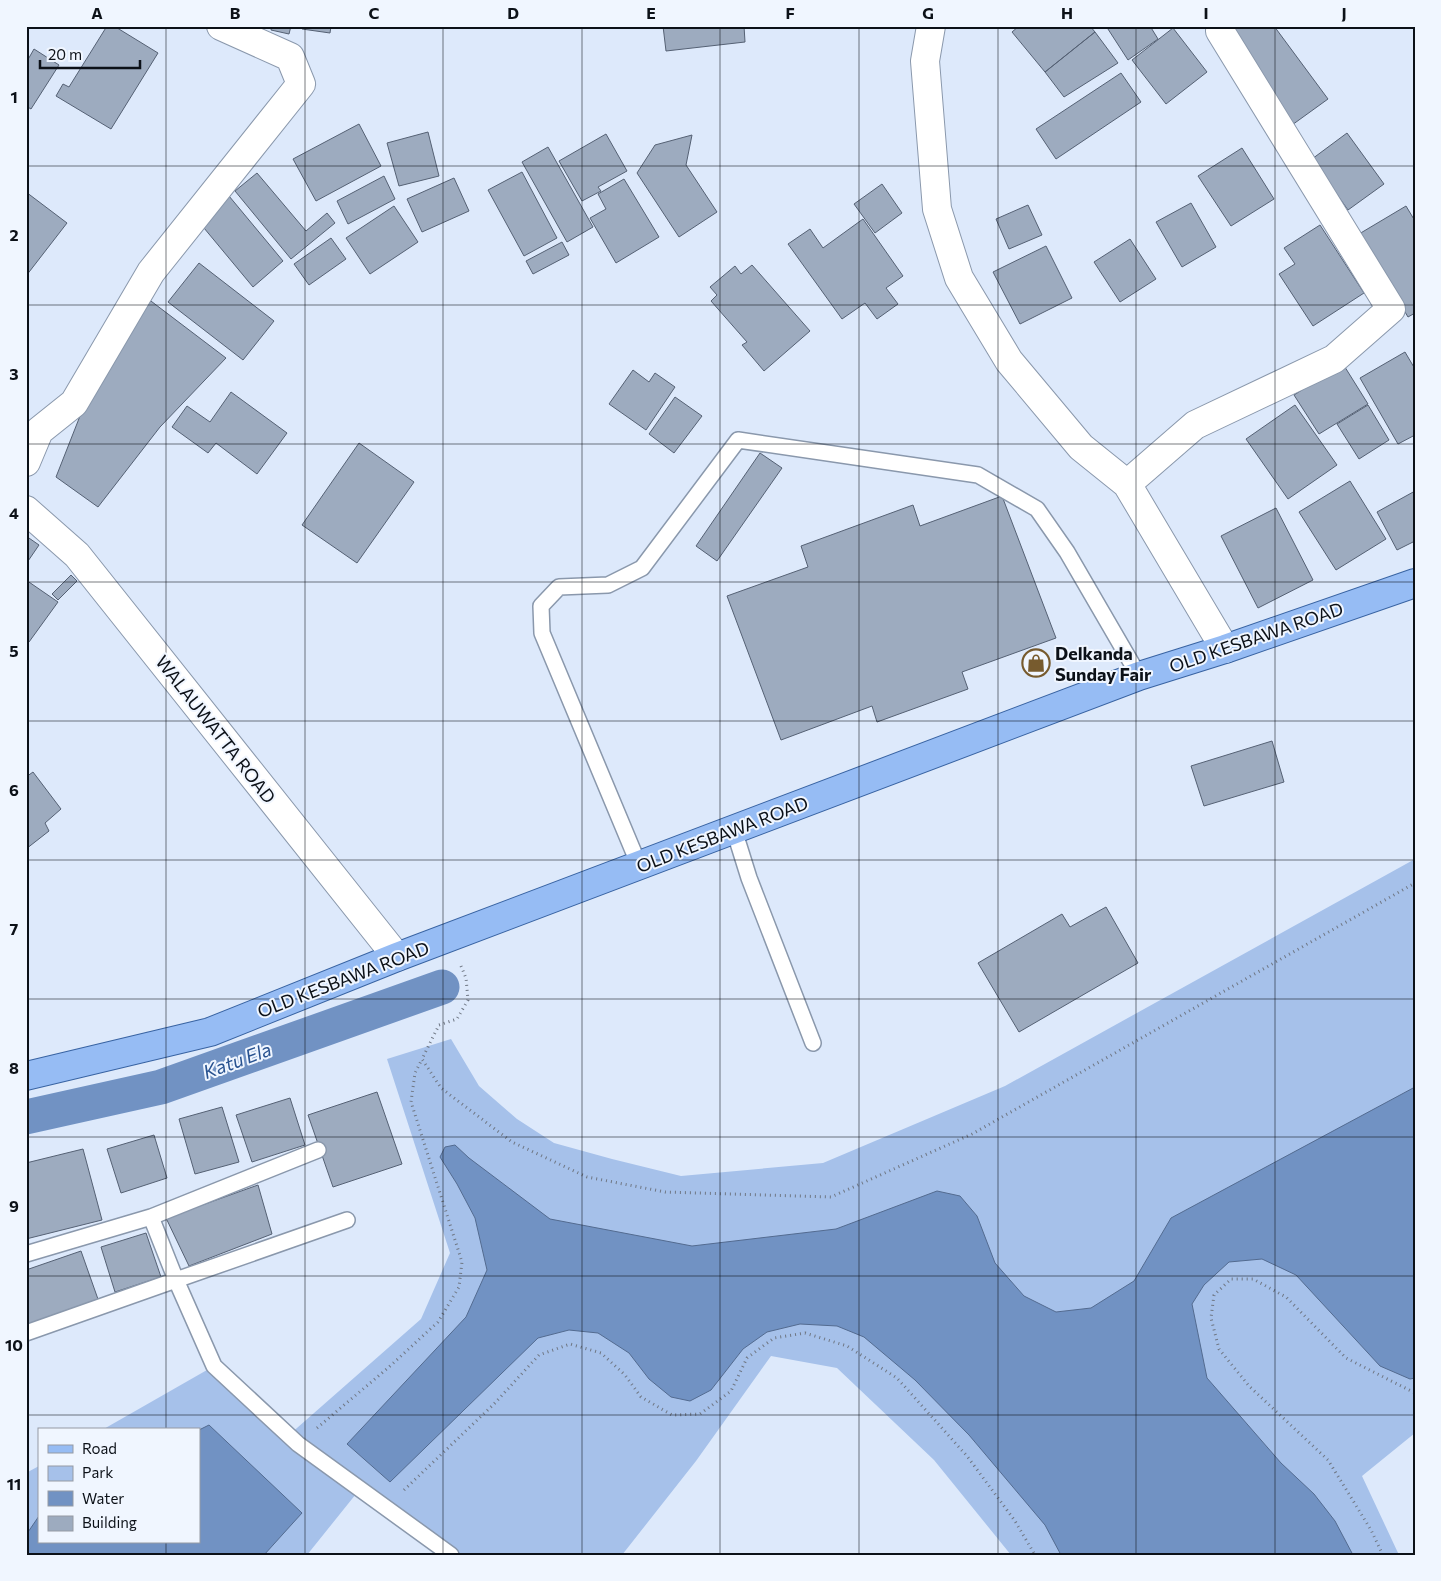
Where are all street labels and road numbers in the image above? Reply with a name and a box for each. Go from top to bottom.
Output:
street label: OLD KESBAWA ROAD [1166,597,1346,677]
street label: WALAUWATTA ROAD [151,651,281,807]
street label: OLD KESBAWA ROAD [633,791,811,877]
street label: OLD KESBAWA ROAD [254,936,432,1022]

